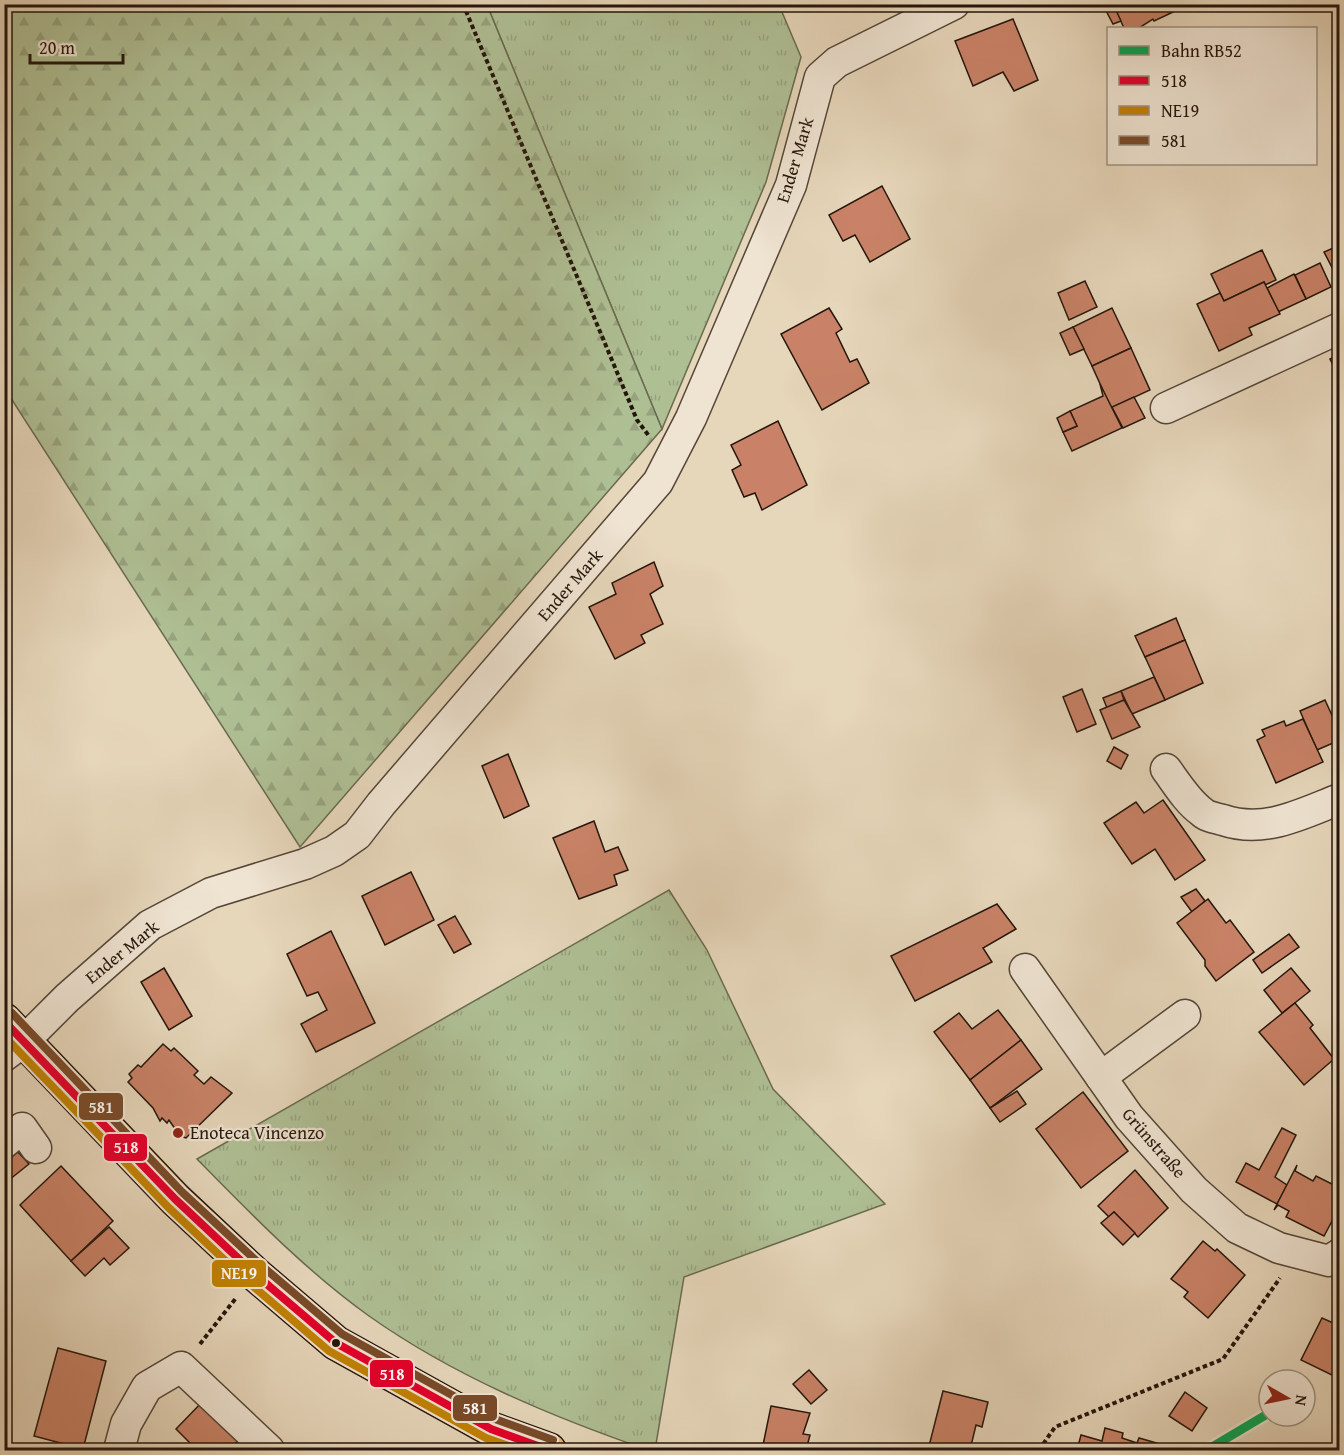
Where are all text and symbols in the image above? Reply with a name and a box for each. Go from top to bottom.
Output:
scale bar [30,27,123,65]
legend [1107,27,1317,165]
text: 20 m [39,34,75,61]
text: Bahn RB52 [1161,37,1242,64]
text: 518 [1161,67,1187,94]
text: NE19 [1161,97,1199,124]
street label: Ender Mark [769,113,821,206]
text: 581 [1161,127,1187,154]
street label: Ender Mark [530,542,609,627]
street label: Ender Mark [79,913,165,990]
line badge: 581 [78,1092,124,1121]
text: 581 [89,1095,113,1119]
street label: Grünstraße [1116,1101,1193,1184]
place label: Enoteca Vincenzo [190,1119,324,1146]
marker: Enoteca Vincenzo [171,1126,185,1140]
line badge: 518 [103,1133,148,1162]
text: 518 [114,1135,138,1159]
line badge: NE19 [211,1259,267,1288]
text: NE19 [221,1261,257,1285]
unlabelled marker [330,1337,342,1349]
line badge: 518 [369,1359,414,1388]
text: 518 [380,1362,404,1386]
north arrow [1257,1368,1317,1428]
text: N [1289,1393,1315,1408]
line badge: 581 [452,1394,498,1422]
text: 581 [463,1396,487,1420]

